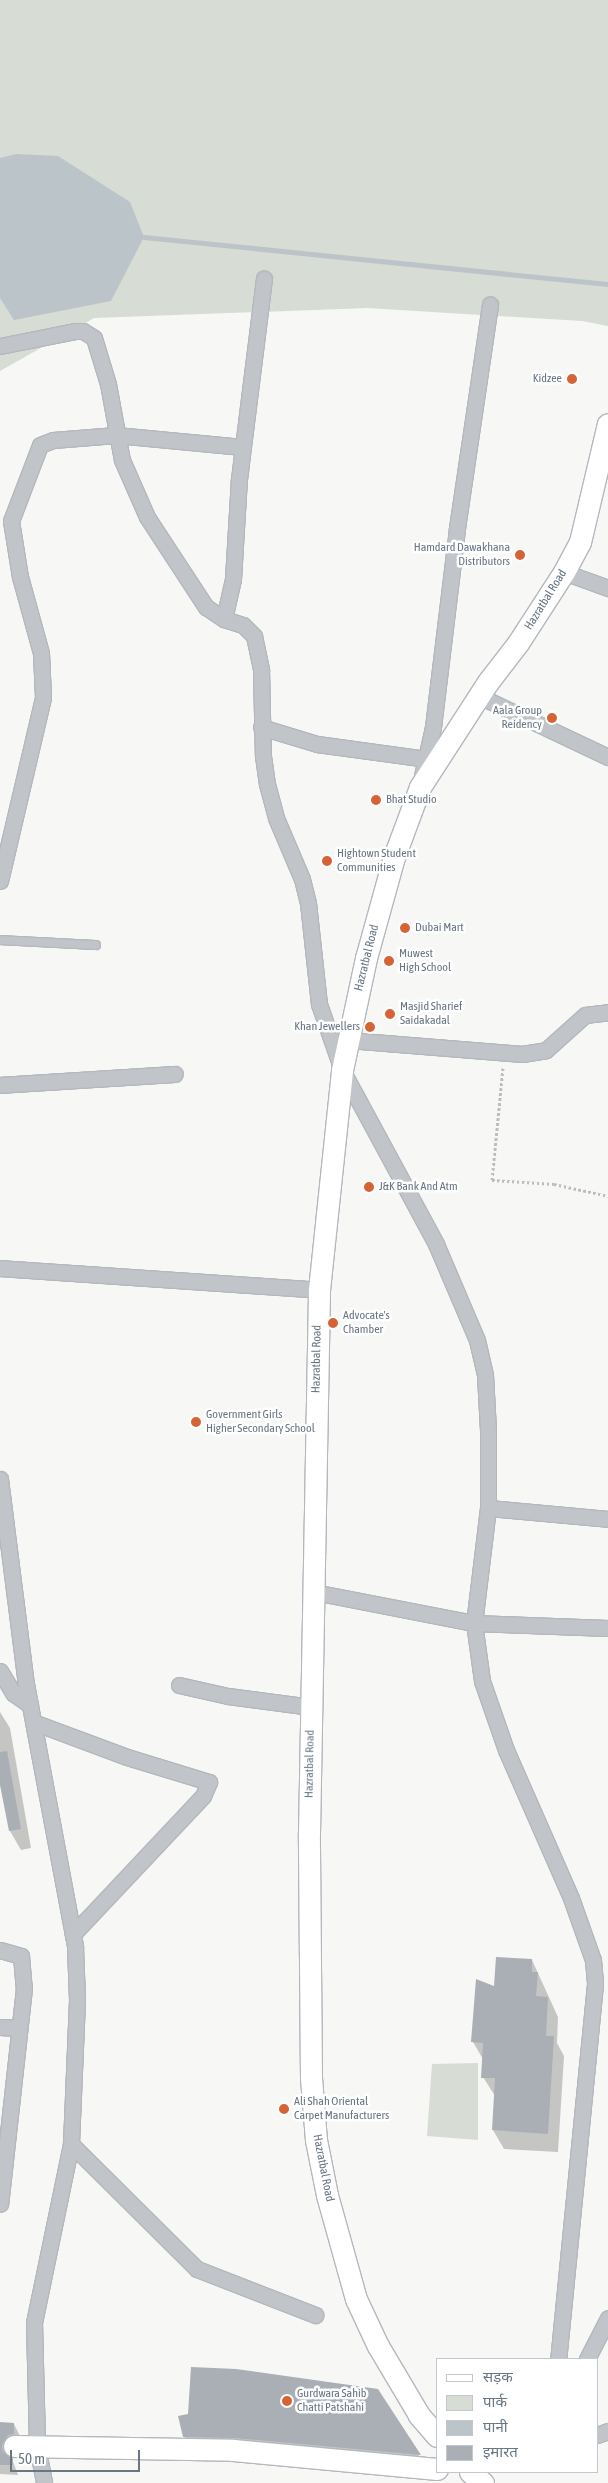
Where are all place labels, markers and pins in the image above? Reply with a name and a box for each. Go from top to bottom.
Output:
place label: Kidzee [533,372,562,386]
marker: Kidzee [566,373,578,385]
place label: Hamdard Dawakhana Distributors [414,541,510,569]
marker: Hamdard Dawakhana Distributors [514,549,526,561]
place label: Aala Group Reidency [493,704,542,732]
marker: Aala Group Reidency [546,712,558,724]
place label: Bhat Studio [386,793,437,807]
marker: Bhat Studio [370,794,382,806]
place label: Hightown Student Communities [337,847,416,875]
marker: Hightown Student Communities [321,855,333,867]
place label: Dubai Mart [415,921,464,935]
marker: Dubai Mart [399,922,411,934]
place label: Muwest High School [399,947,451,975]
marker: Muwest High School [383,955,395,967]
place label: Masjid Sharief Saidakadal [400,1000,462,1028]
marker: Masjid Sharief Saidakadal [384,1008,396,1020]
place label: Khan Jewellers [294,1020,360,1034]
marker: Khan Jewellers [364,1021,376,1033]
place label: J&K Bank And Atm [379,1180,458,1194]
marker: J&K Bank And Atm [363,1181,375,1193]
place label: Advocate's Chamber [343,1309,390,1337]
marker: Advocate's Chamber [327,1317,339,1329]
place label: Government Girls Higher Secondary School [206,1408,315,1436]
marker: Government Girls Higher Secondary School [190,1416,202,1428]
place label: Ali Shah Oriental Carpet Manufacturers [294,2095,389,2123]
marker: Ali Shah Oriental Carpet Manufacturers [278,2103,290,2115]
place label: Gurdwara Sahib Chatti Patshahi [297,2387,366,2415]
marker: Gurdwara Sahib Chatti Patshahi [281,2395,293,2407]

